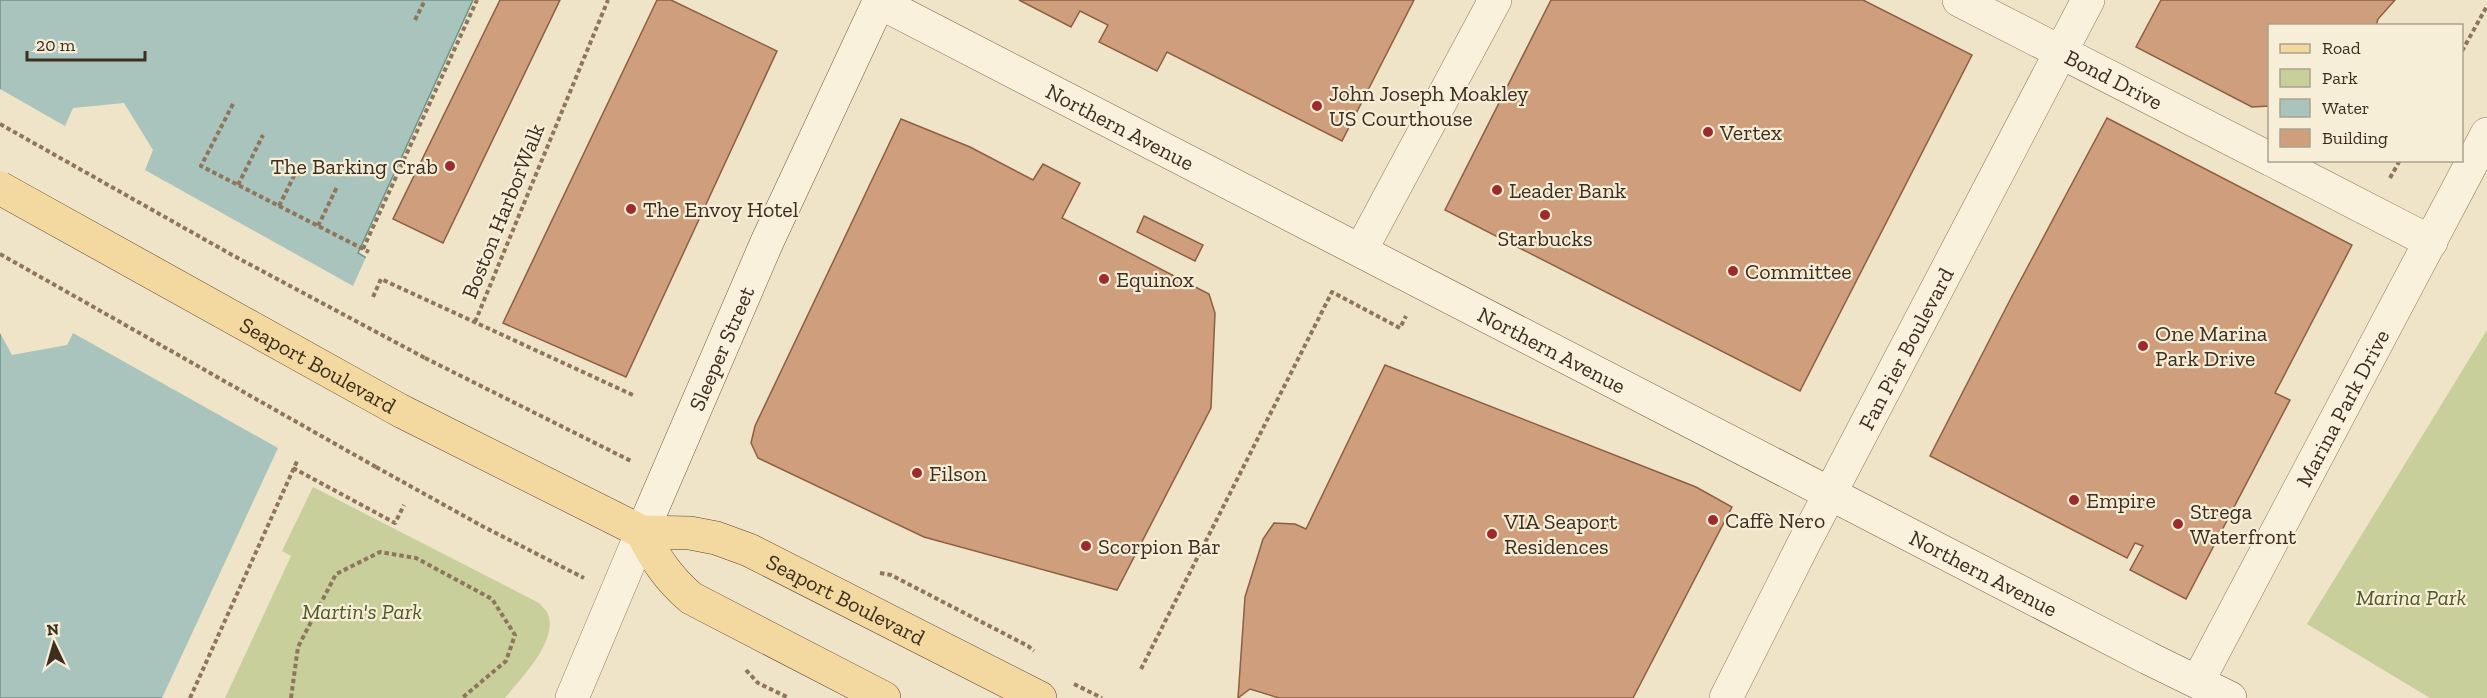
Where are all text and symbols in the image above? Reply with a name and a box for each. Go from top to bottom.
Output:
scale bar [27,24,146,62]
legend [2268,24,2463,162]
text: 20 m [36,34,76,56]
text: Road [2322,37,2361,59]
street label: Bond Drive [2061,43,2167,115]
text: Park [2322,67,2358,89]
street label: Northern Avenue [1041,77,1199,176]
place label: John Joseph Moakley US Courthouse [1329,80,1529,132]
text: Water [2322,97,2369,119]
marker: John Joseph Moakley US Courthouse [1310,99,1324,113]
street label: Boston HarborWalk [456,119,551,302]
place label: Vertex [1719,119,1782,146]
marker: Vertex [1701,125,1715,139]
text: Building [2322,127,2388,149]
place label: The Barking Crab [271,153,438,180]
marker: The Barking Crab [443,159,457,173]
place label: Leader Bank [1509,177,1627,204]
marker: Leader Bank [1490,183,1504,197]
place label: The Envoy Hotel [643,196,799,223]
marker: The Envoy Hotel [624,202,638,216]
marker: Starbucks [1538,208,1552,222]
place label: Starbucks [1497,225,1593,252]
place label: Committee [1745,258,1852,285]
street label: Fan Pier Boulevard [1852,263,1959,434]
marker: Committee [1726,264,1740,278]
place label: Equinox [1116,266,1194,293]
marker: Equinox [1097,272,1111,286]
street label: Sleeper Street [683,281,760,415]
street label: Northern Avenue [1473,300,1630,399]
street label: Seaport Boulevard [235,311,401,419]
place label: One Marina Park Drive [2155,320,2268,372]
street label: Marina Park Drive [2290,325,2395,491]
marker: One Marina Park Drive [2136,339,2150,353]
place label: Filson [929,460,987,487]
marker: Filson [910,466,924,480]
place label: Empire [2086,487,2156,514]
marker: Empire [2067,493,2081,507]
place label: Strega Waterfront [2190,498,2297,550]
place label: Caffè Nero [1725,507,1825,534]
place label: VIA Seaport Residences [1503,508,1618,560]
marker: Caffè Nero [1706,513,1720,527]
marker: Strega Waterfront [2171,517,2185,531]
street label: Northern Avenue [1905,524,2062,622]
marker: VIA Seaport Residences [1485,527,1499,541]
place label: Scorpion Bar [1098,533,1221,560]
marker: Scorpion Bar [1079,539,1093,553]
street label: Seaport Boulevard [762,548,930,651]
park label: Marina Park [2356,584,2466,611]
park label: Martin's Park [302,598,422,625]
north arrow [24,614,84,674]
text: N [46,620,60,640]

